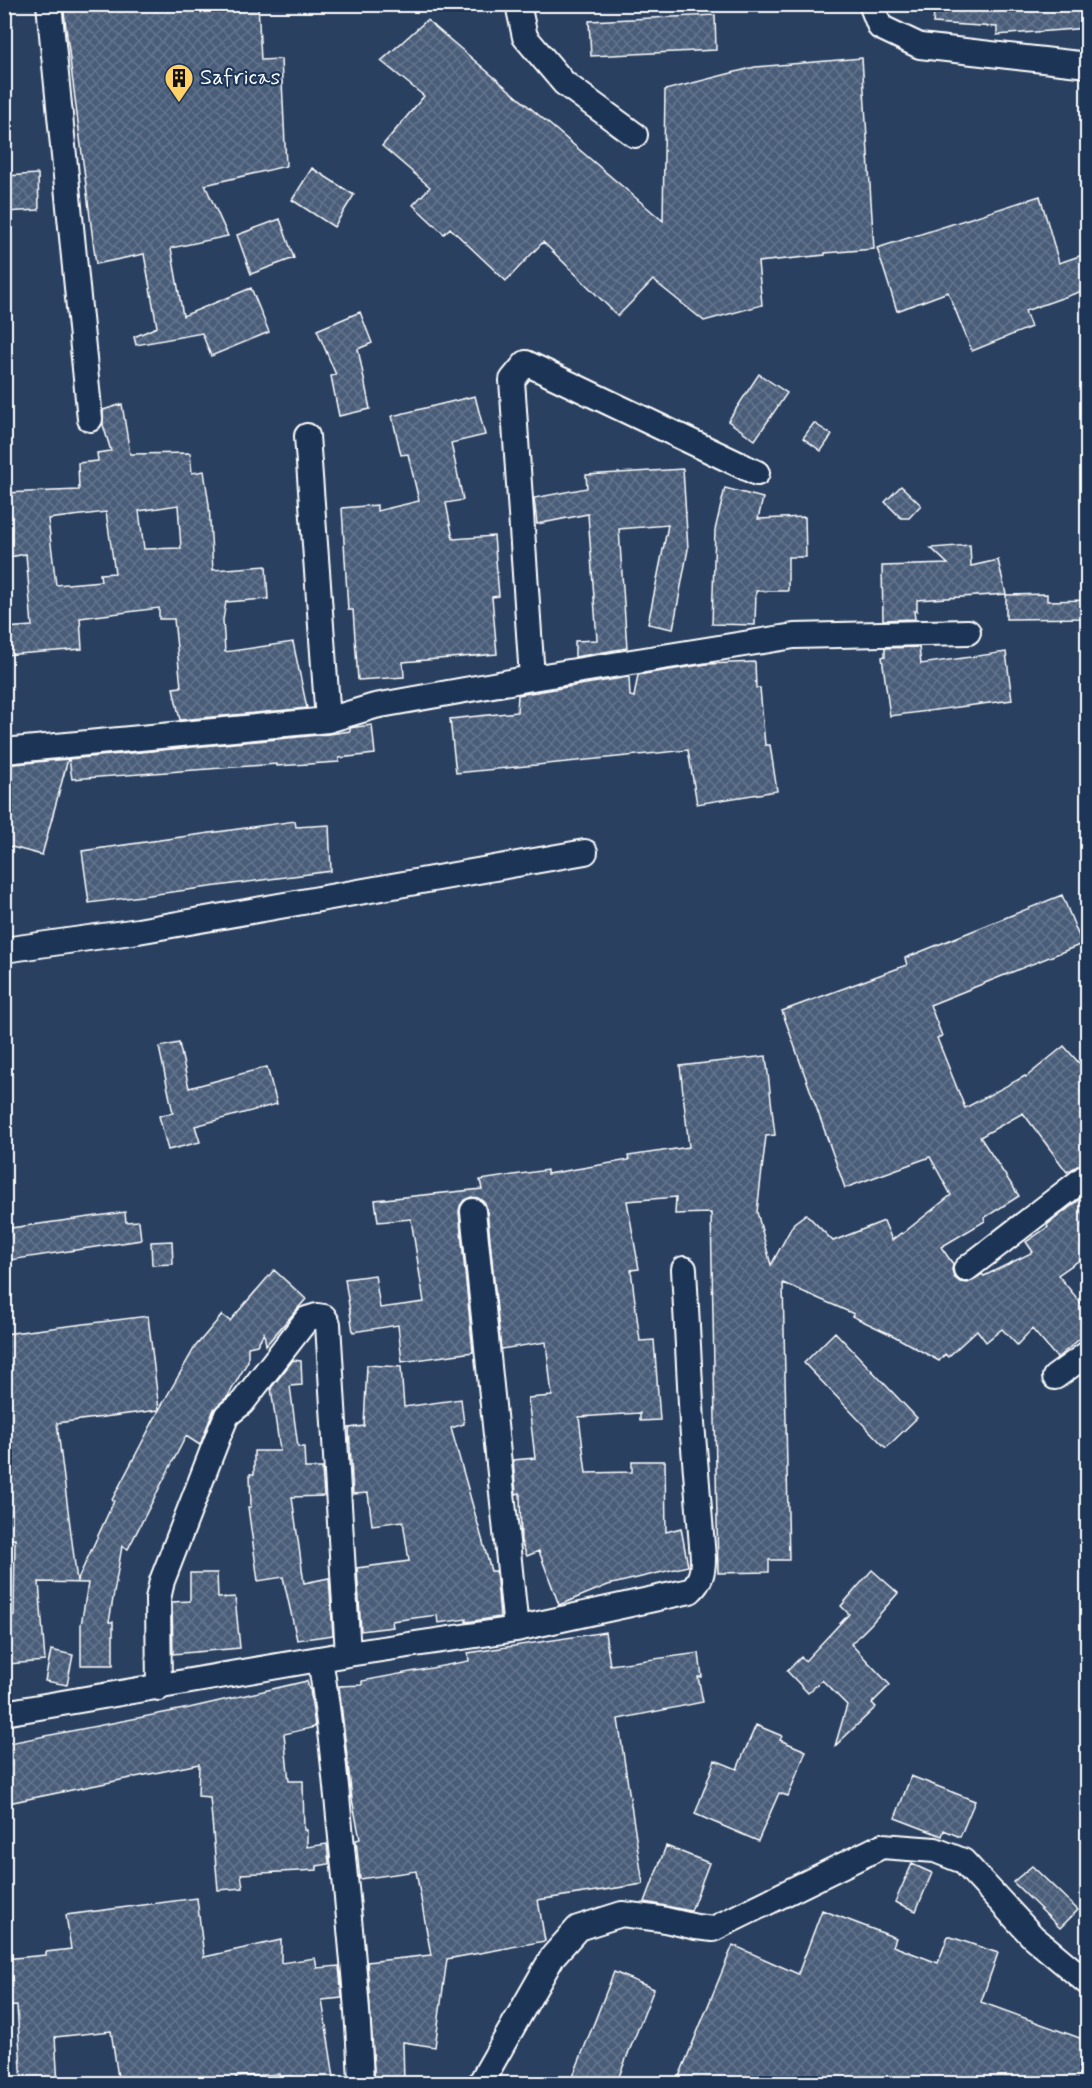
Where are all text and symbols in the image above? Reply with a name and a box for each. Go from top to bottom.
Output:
building icon: Safricas [163,62,195,104]
place label: Safricas [200,64,281,92]

